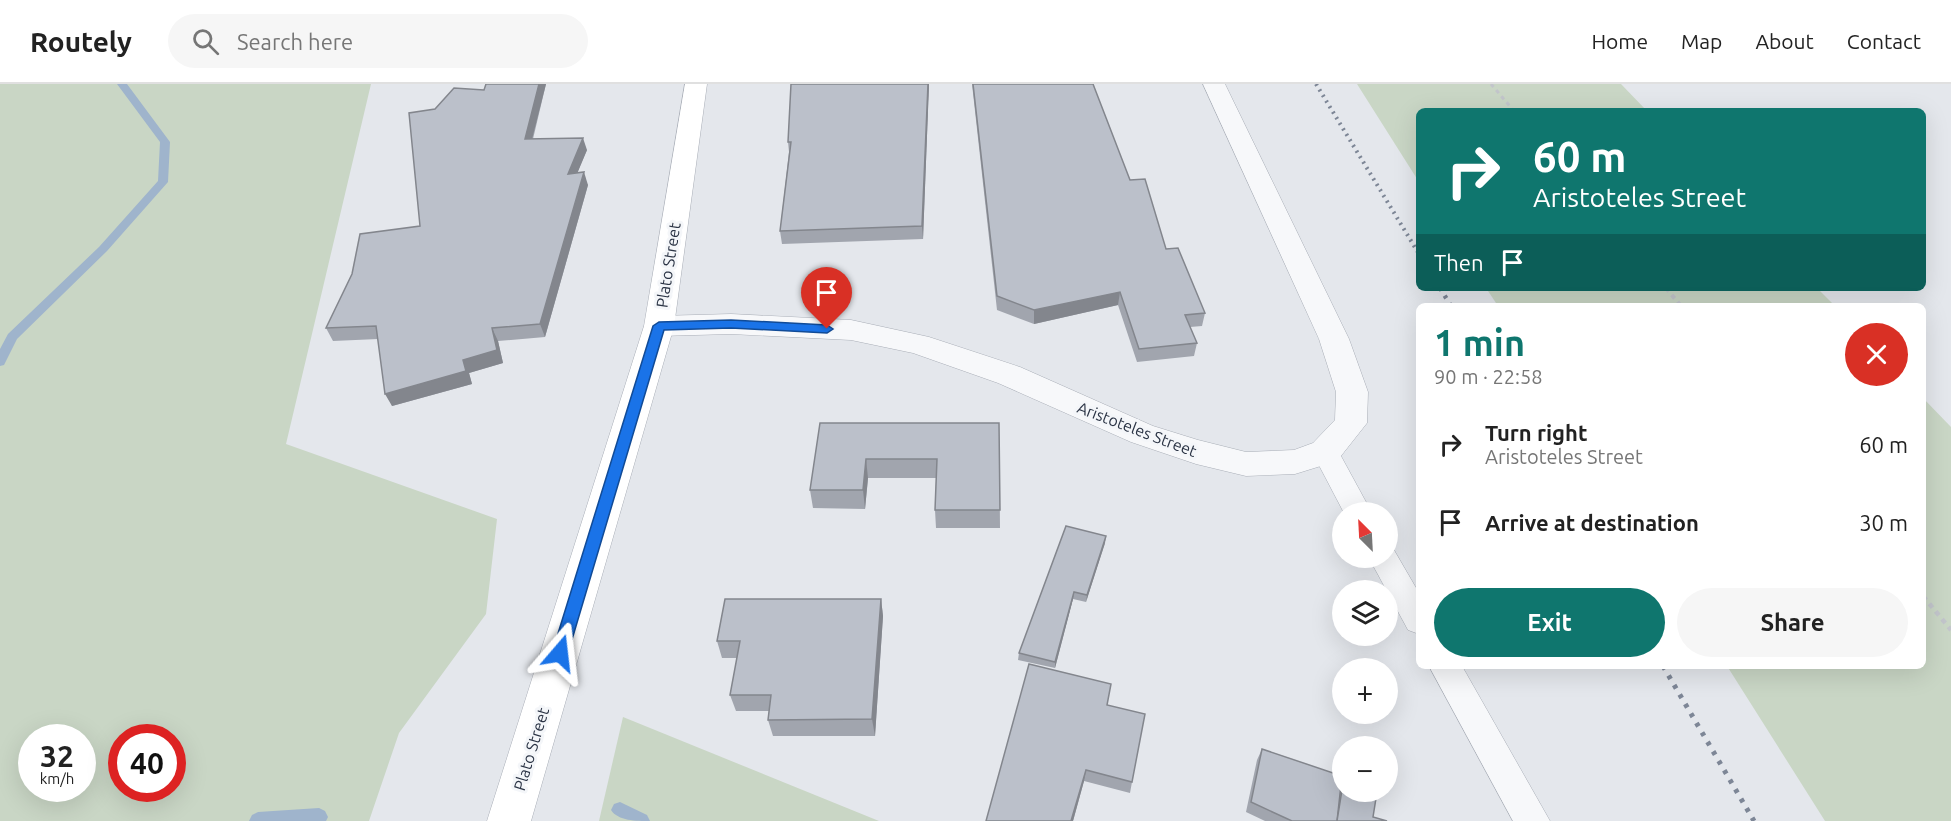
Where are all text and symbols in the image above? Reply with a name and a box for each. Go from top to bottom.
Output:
search box [168,14,588,68]
icon: search [189,25,222,58]
text: Routely [30,26,132,57]
text: Search here [237,29,353,54]
text: Home [1591,29,1648,53]
text: Map [1681,29,1722,53]
text: About [1755,29,1814,53]
text: Contact [1847,29,1921,53]
icon: right [1434,132,1512,210]
text: 60 m [1533,133,1627,180]
text: Aristoteles Street [1533,182,1746,212]
street label: Plato Street [652,220,684,309]
icon: arrive [1496,246,1529,279]
text: Then [1434,250,1484,275]
pin [801,267,852,329]
icon: arrive [810,276,843,309]
text: 1 min [1434,322,1525,363]
button: close [1845,323,1908,386]
text: 90 m · 22:58 [1434,365,1543,388]
street label: Aristoteles Street [1075,398,1200,460]
text: Turn right [1485,420,1587,445]
icon: right [1434,428,1467,461]
text: 60 m [1859,432,1908,457]
text: Aristoteles Street [1485,445,1643,468]
north arrow [1332,502,1398,568]
map controls [1332,502,1398,802]
icon: arrive [1434,506,1467,539]
text: Arrive at destination [1485,510,1699,535]
text: 30 m [1859,510,1908,535]
button: layers [1332,580,1398,646]
button: Exit [1434,588,1665,657]
button: Share [1677,588,1908,657]
position arrow [528,621,592,685]
button: + [1332,658,1398,724]
street label: Plato Street [510,705,552,793]
speed limit sign: 40 [108,724,186,802]
button: − [1332,736,1398,802]
text: 32 [40,739,74,773]
text: km/h [40,770,74,787]

